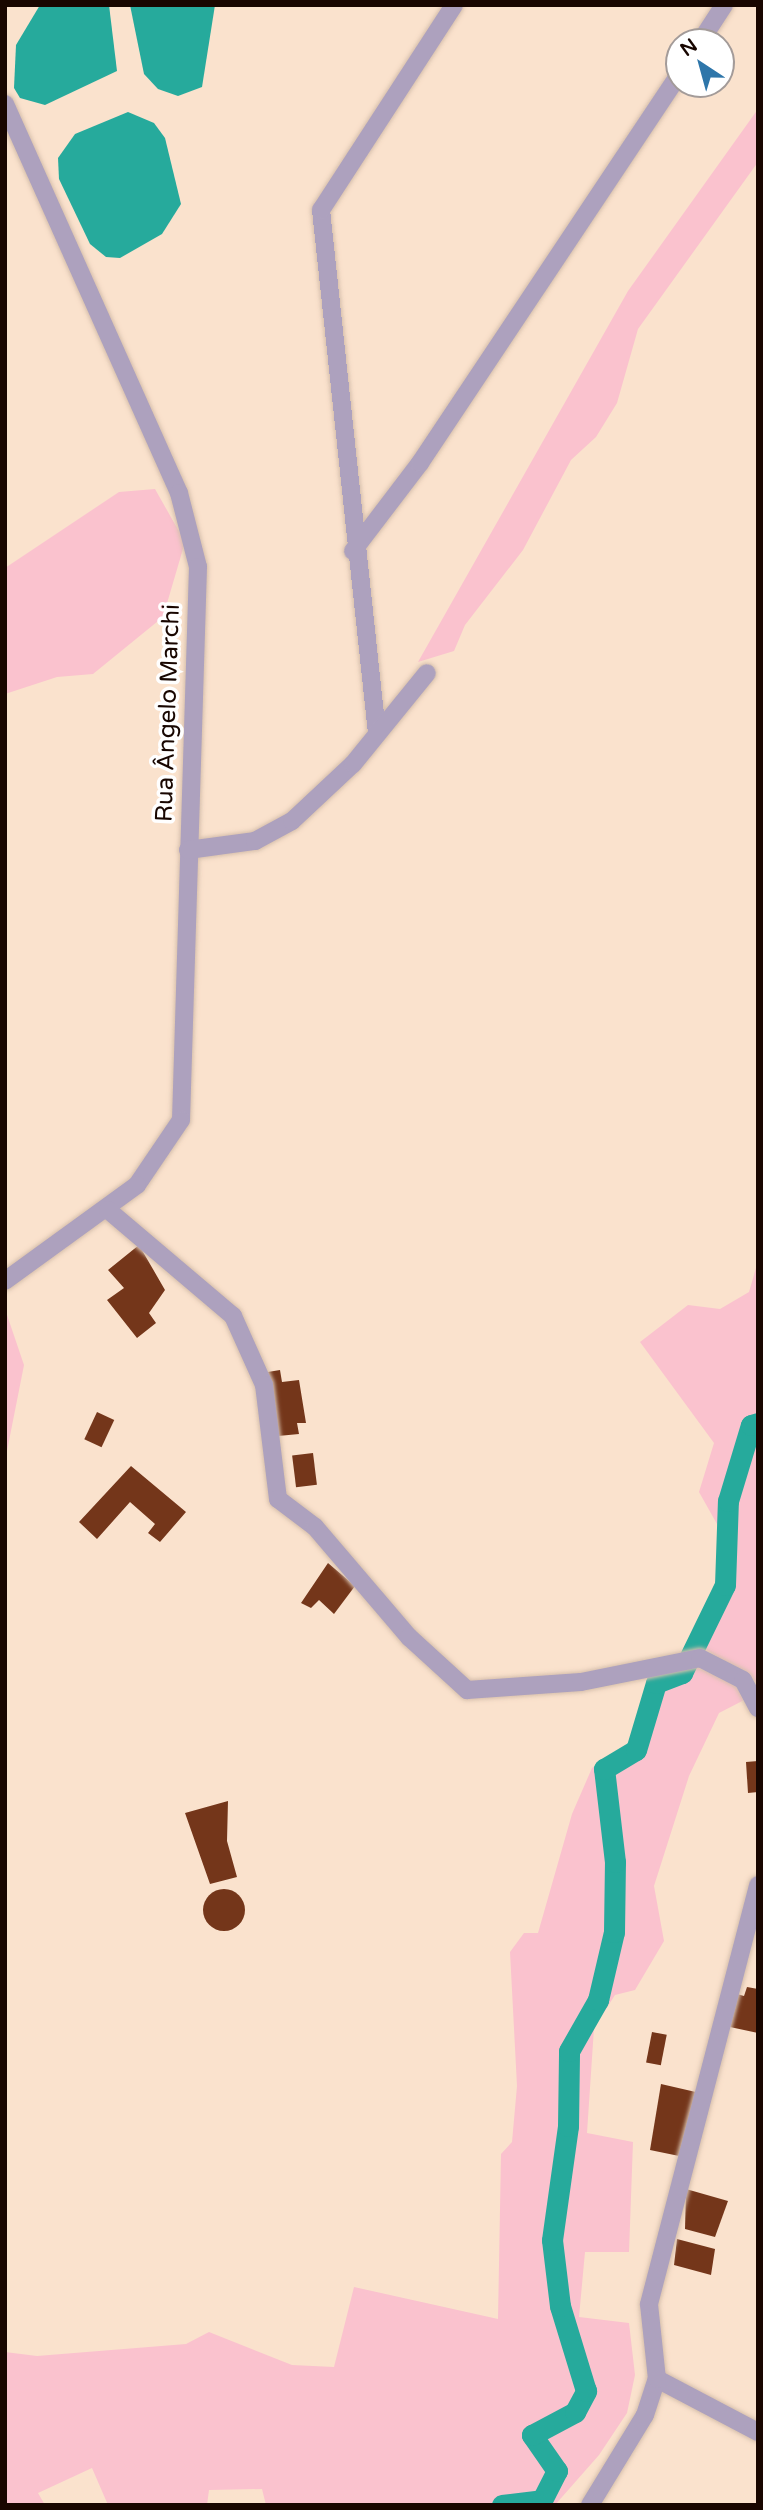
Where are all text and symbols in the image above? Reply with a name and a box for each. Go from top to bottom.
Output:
north arrow [665,28,735,98]
text: N [676,34,701,61]
street label: Rua Ângelo Marchi [150,603,186,823]

